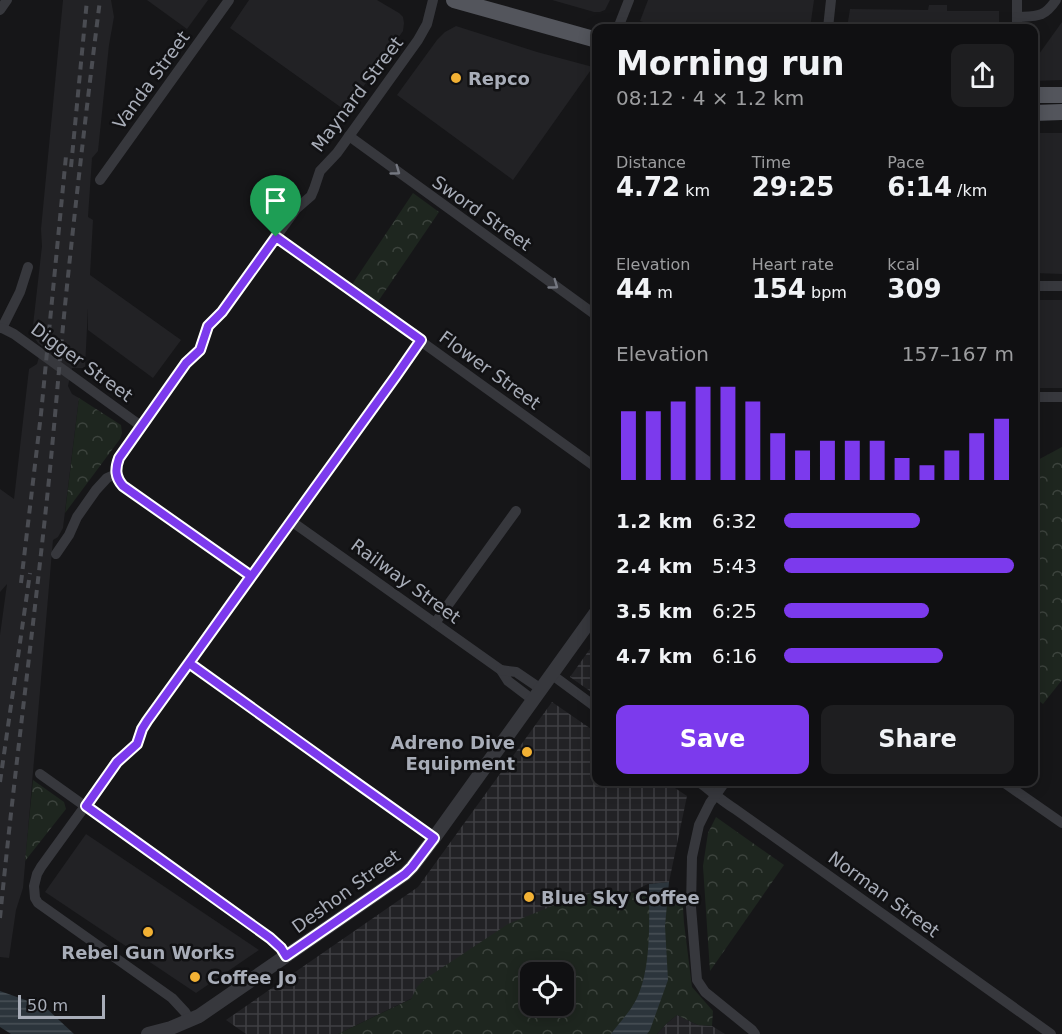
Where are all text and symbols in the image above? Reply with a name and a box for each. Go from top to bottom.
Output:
street label: Vanda Street [108,27,194,133]
street label: Maynard Street [307,32,407,156]
text: Morning run [616,44,844,83]
button: share [951,44,1014,107]
place label: Repco [468,68,530,89]
marker: Repco [449,71,463,85]
text: 08:12 · 4 × 1.2 km [616,86,804,110]
text: Distance [616,153,686,172]
text: Time [752,153,791,172]
text: Pace [887,153,925,172]
one-way arrow [389,164,400,175]
street label: Sword Street [428,171,536,255]
text: 4.72 [616,172,680,202]
text: 29:25 [752,172,834,202]
text: 6:14 [887,172,952,202]
pin [250,175,301,237]
text: km [680,181,710,200]
text: /km [952,181,987,200]
icon: arrive [259,184,292,217]
text: Elevation [616,255,690,274]
text: Heart rate [752,255,834,274]
text: kcal [887,255,920,274]
text: 44 [616,274,652,304]
text: 154 [752,274,806,304]
text: 309 [887,274,942,304]
one-way arrow [548,278,559,289]
text: m [652,283,673,302]
text: bpm [806,283,847,302]
street label: Digger Street [27,318,137,406]
street label: Flower Street [435,326,545,414]
text: Elevation [616,342,709,366]
text: 157–167 m [902,342,1014,366]
text: 1.2 km [616,509,693,533]
text: 6:32 [712,509,757,533]
street label: Railway Street [347,534,465,628]
text: 2.4 km [616,554,693,578]
text: 5:43 [712,554,757,578]
text: 3.5 km [616,599,693,623]
text: 6:25 [712,599,757,623]
text: 4.7 km [616,644,693,668]
text: 6:16 [712,644,757,668]
button: Save [616,705,809,774]
button: Share [821,705,1014,774]
place label: Adreno Dive Equipment [391,732,515,774]
marker: Adreno Dive Equipment [520,745,534,759]
street label: Deshon Street [288,845,404,937]
street label: Norman Street [824,847,944,941]
place label: Blue Sky Coffee [541,887,700,908]
marker: Blue Sky Coffee [522,890,536,904]
marker: Rebel Gun Works [141,925,155,939]
place label: Rebel Gun Works [61,942,235,963]
map controls [520,962,574,1016]
button: locate [520,962,574,1016]
place label: Coffee Jo [207,967,297,988]
marker: Coffee Jo [188,970,202,984]
scale bar [18,992,105,1020]
text: 50 m [27,996,68,1015]

